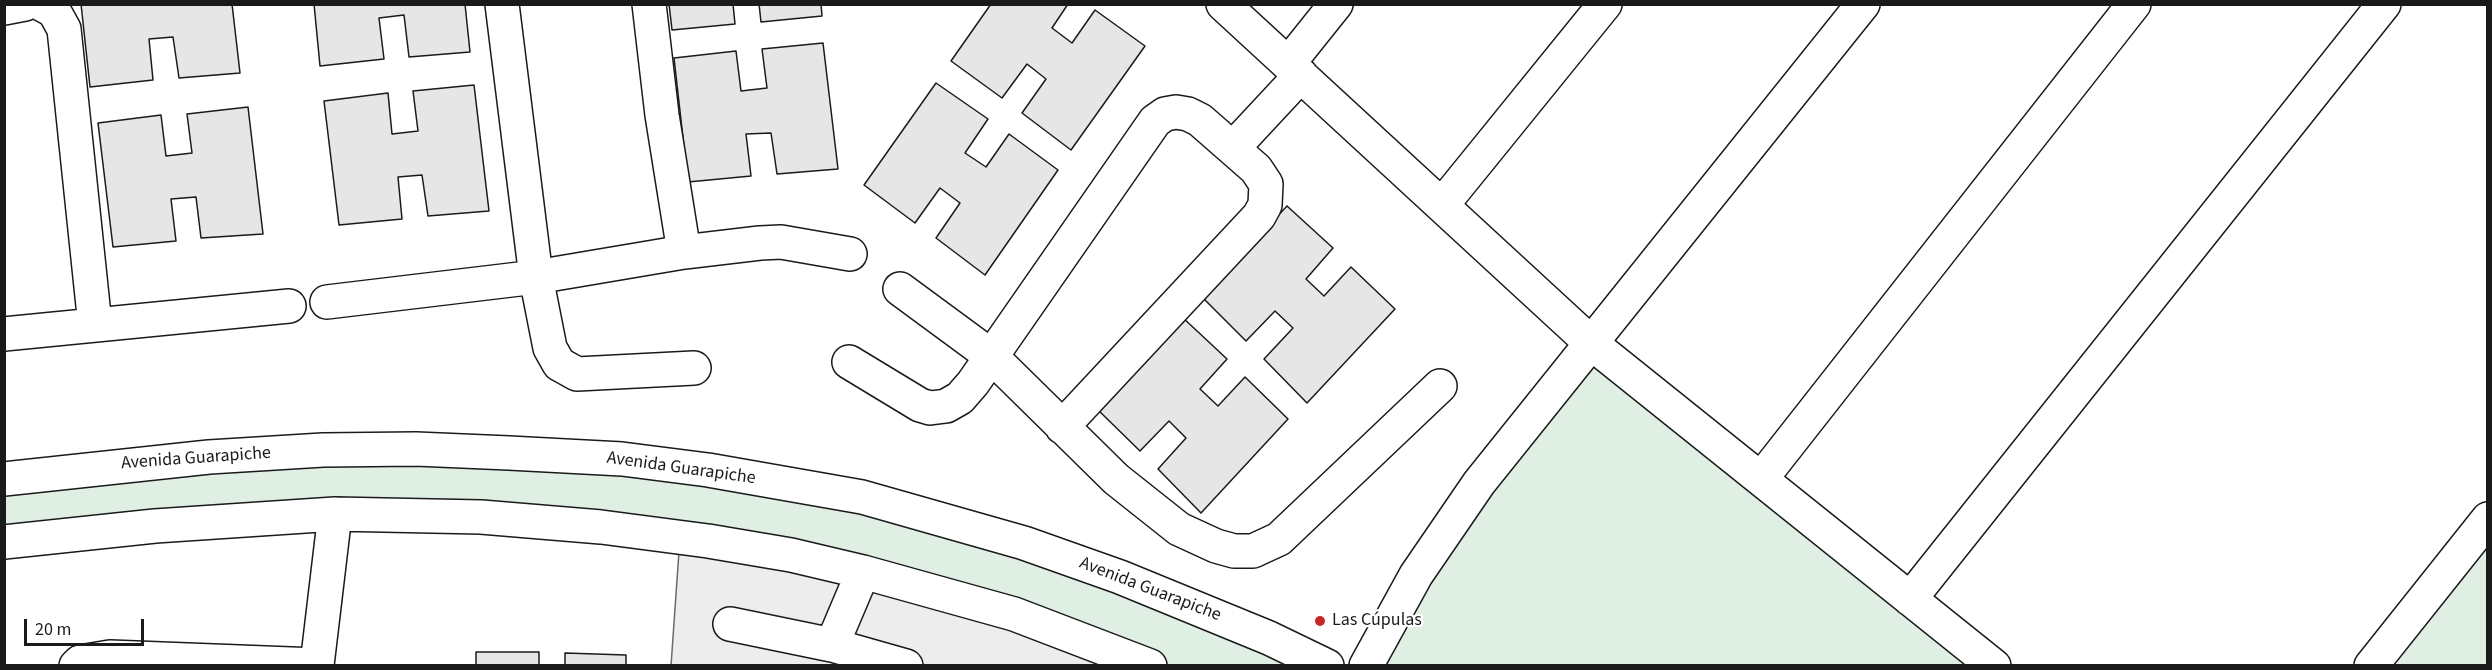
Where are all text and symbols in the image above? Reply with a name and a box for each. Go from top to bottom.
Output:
street label: Avenida Guarapiche [120,443,272,475]
street label: Avenida Guarapiche [605,448,757,490]
street label: Avenida Guarapiche [1076,553,1224,627]
scale bar [27,607,147,645]
place label: Las Cúpulas [1332,610,1422,632]
marker: Las Cúpulas [1313,614,1327,628]
text: 20 m [35,617,71,642]

